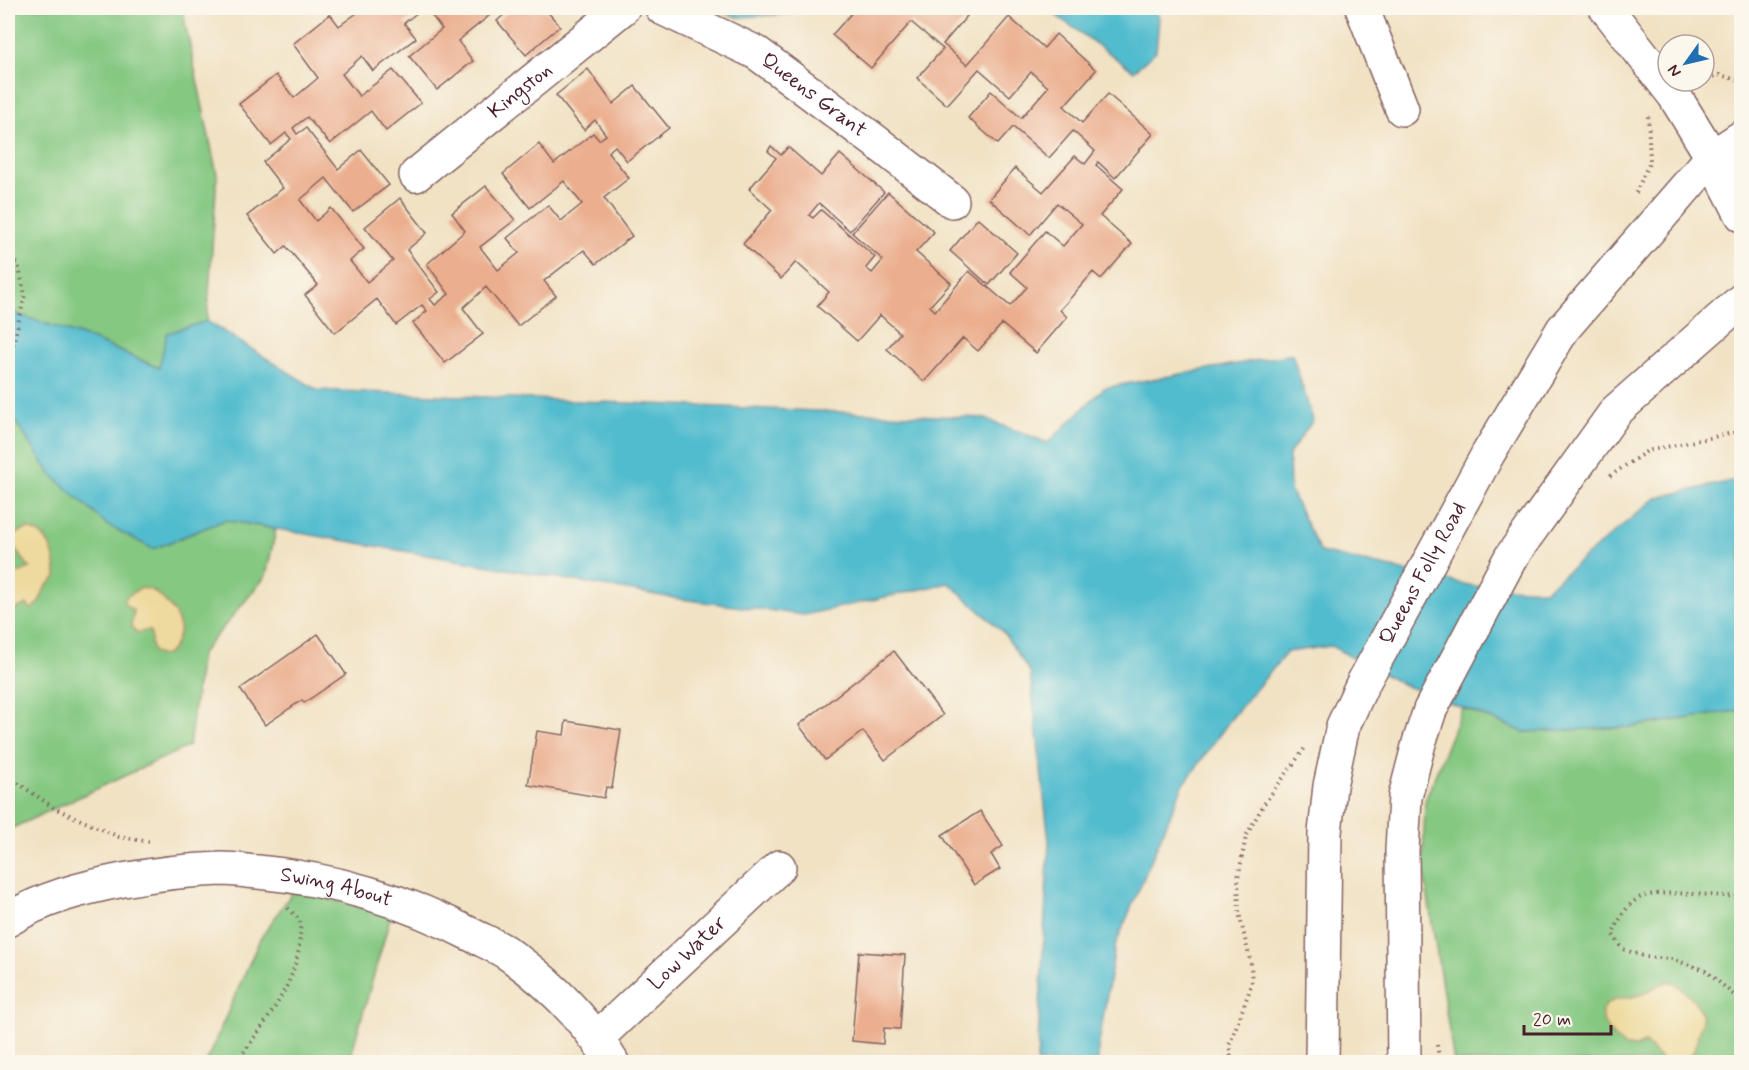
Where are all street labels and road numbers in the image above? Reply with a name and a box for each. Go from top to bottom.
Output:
street label: Queens Grant [755,47,873,144]
street label: Kingston [482,56,558,125]
street label: Queens Folly Road [1373,497,1473,650]
street label: Swing About [278,861,396,914]
street label: Low Water [642,909,733,997]

